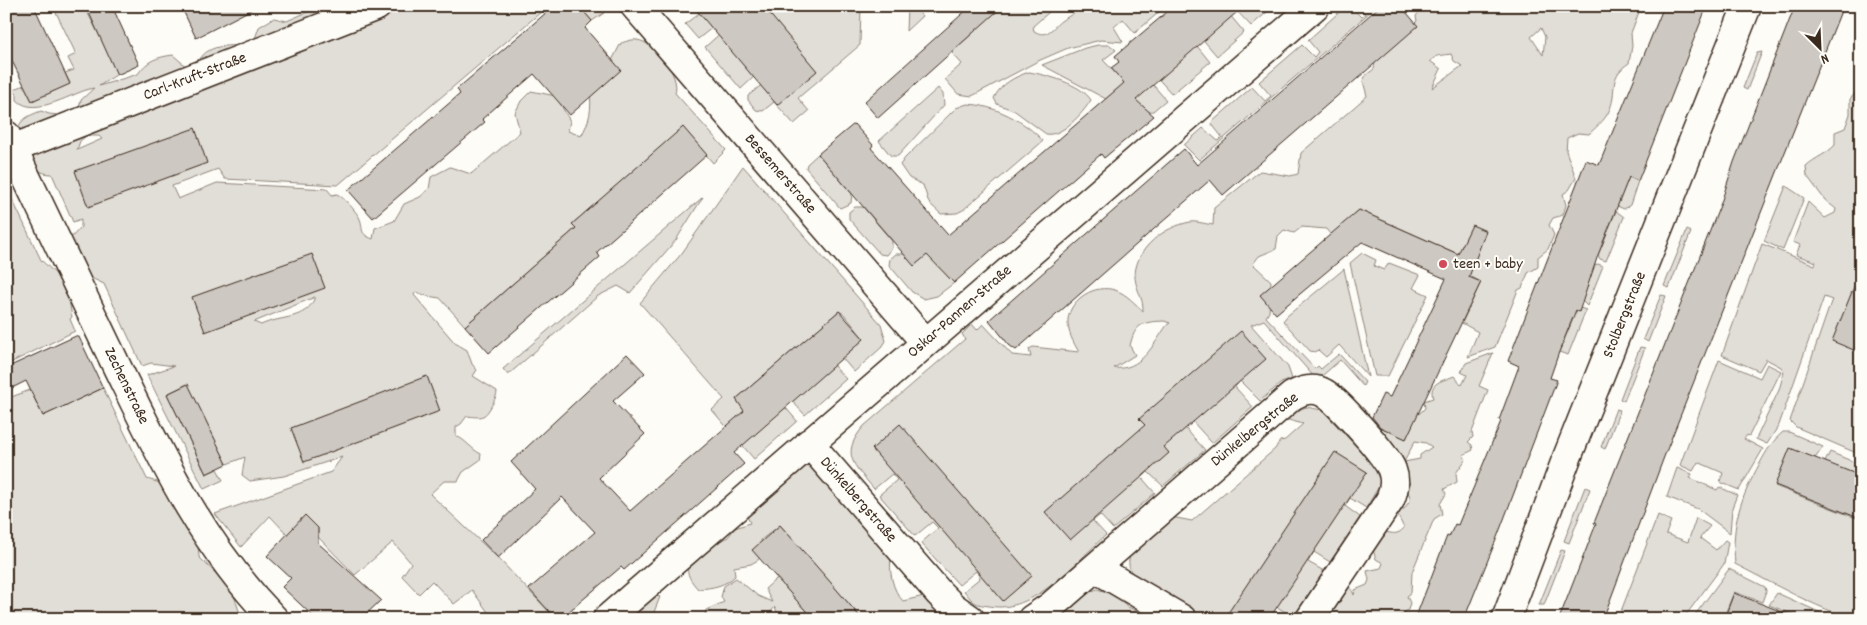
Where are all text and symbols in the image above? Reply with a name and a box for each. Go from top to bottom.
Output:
north arrow [1794,22,1844,72]
street label: Carl-Kruft-Straße [140,47,250,107]
text: N [1817,48,1832,69]
street label: Bessemerstraße [739,129,821,219]
place label: teen + baby [1453,253,1523,276]
marker: teen + baby [1437,258,1449,270]
street label: Oskar-Pannen-Straße [903,260,1017,364]
street label: Stolbergstraße [1597,268,1653,362]
street label: Zechenstraße [97,344,155,428]
street label: Dünkelbergstraße [1206,387,1304,473]
street label: Dünkelbergstraße [814,452,902,548]

